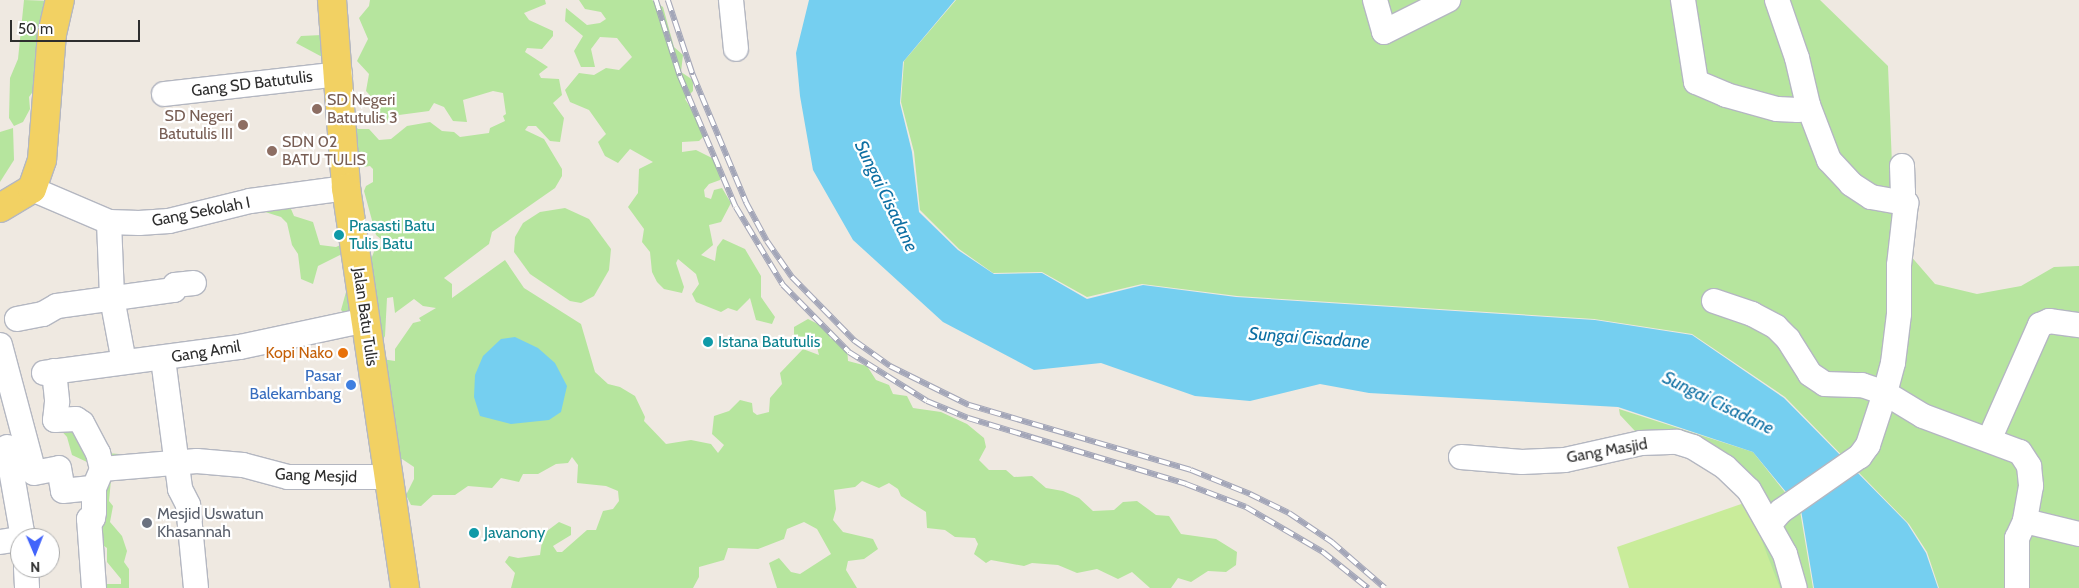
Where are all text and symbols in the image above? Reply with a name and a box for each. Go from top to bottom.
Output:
scale bar [12,10,142,42]
text: 50 m [18,20,53,38]
street label: Gang SD Batutulis [190,67,314,101]
place label: SD Negeri Batutulis 3 [327,90,398,128]
marker: SD Negeri Batutulis 3 [311,103,323,115]
place label: SD Negeri Batutulis III [159,106,233,144]
marker: SD Negeri Batutulis III [237,119,249,131]
place label: SDN 02 BATU TULIS [282,132,366,170]
water label: Sungai Cisadane [850,137,922,255]
marker: SDN 02 BATU TULIS [266,145,278,157]
street label: Gang Sekolah I [150,193,252,231]
place label: Prasasti Batu Tulis Batu [349,216,435,254]
marker: Prasasti Batu Tulis Batu [333,229,345,241]
street label: Jalan Batu Tulis [349,266,381,368]
water label: Sungai Cisadane [1248,323,1370,353]
place label: Istana Batutulis [718,332,820,352]
marker: Istana Batutulis [702,336,714,348]
street label: Gang Amil [170,337,242,367]
place label: Kopi Nako [265,343,333,363]
marker: Kopi Nako [337,347,349,359]
place label: Pasar Balekambang [250,366,341,404]
water label: Sungai Cisadane [1659,367,1777,439]
marker: Pasar Balekambang [345,379,357,391]
street label: Gang Masjid [1565,434,1649,468]
street label: Gang Mesjid [275,465,357,487]
place label: Mesjid Uswatun Khasannah [157,504,264,542]
marker: Mesjid Uswatun Khasannah [141,517,153,529]
place label: Javanony [484,523,545,543]
marker: Javanony [468,527,480,539]
north arrow [10,528,60,578]
text: N [30,558,40,576]

